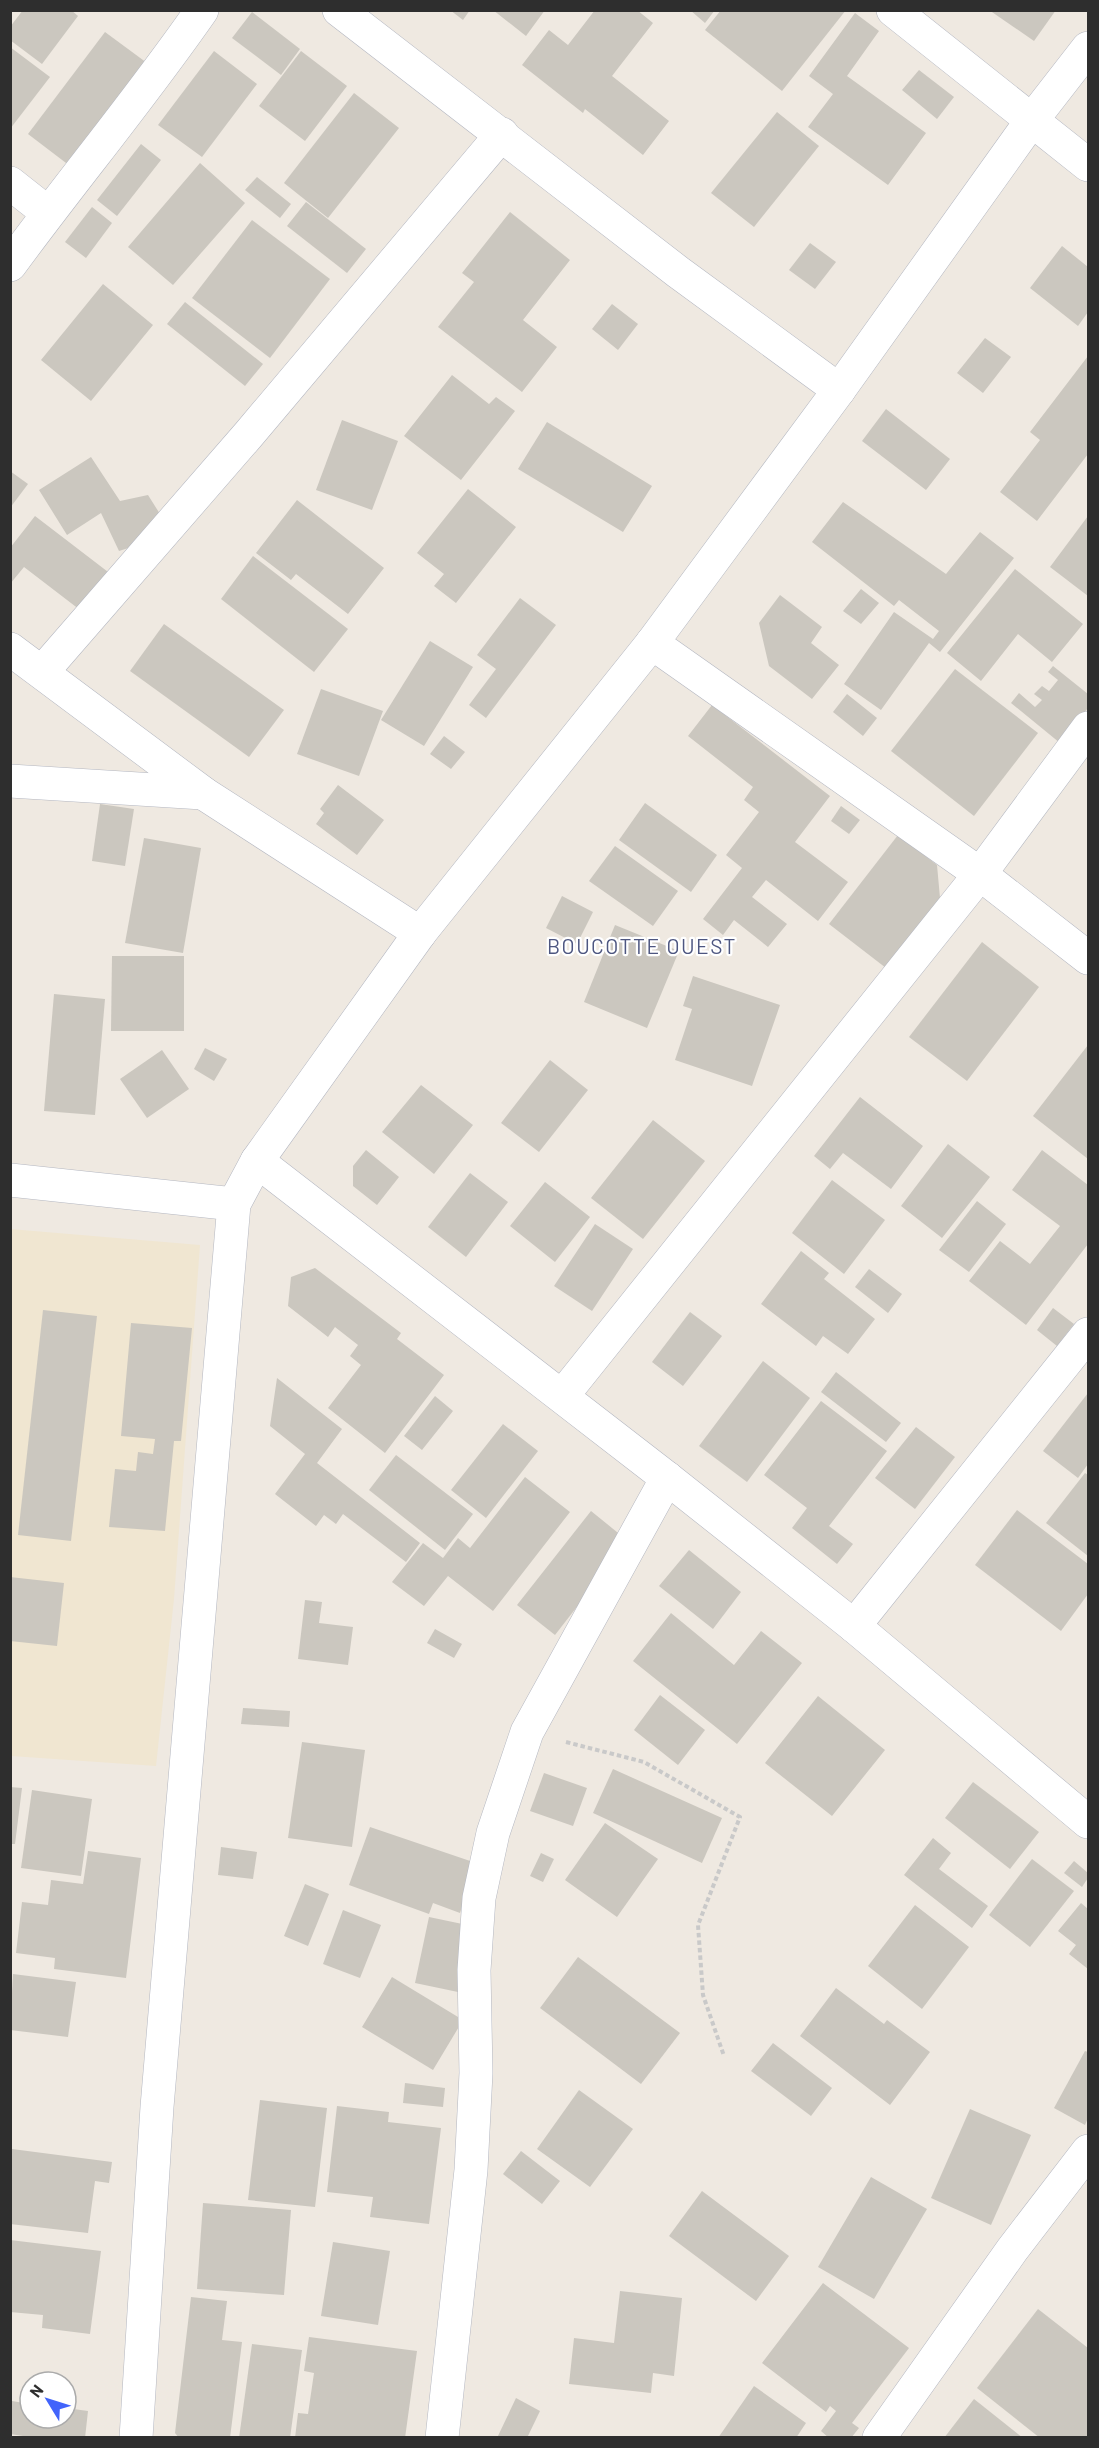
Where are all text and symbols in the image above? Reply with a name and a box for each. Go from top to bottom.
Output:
district label: BOUCOTTE OUEST [547,933,737,958]
north arrow [18,2370,78,2430]
text: N [25,2380,47,2400]

